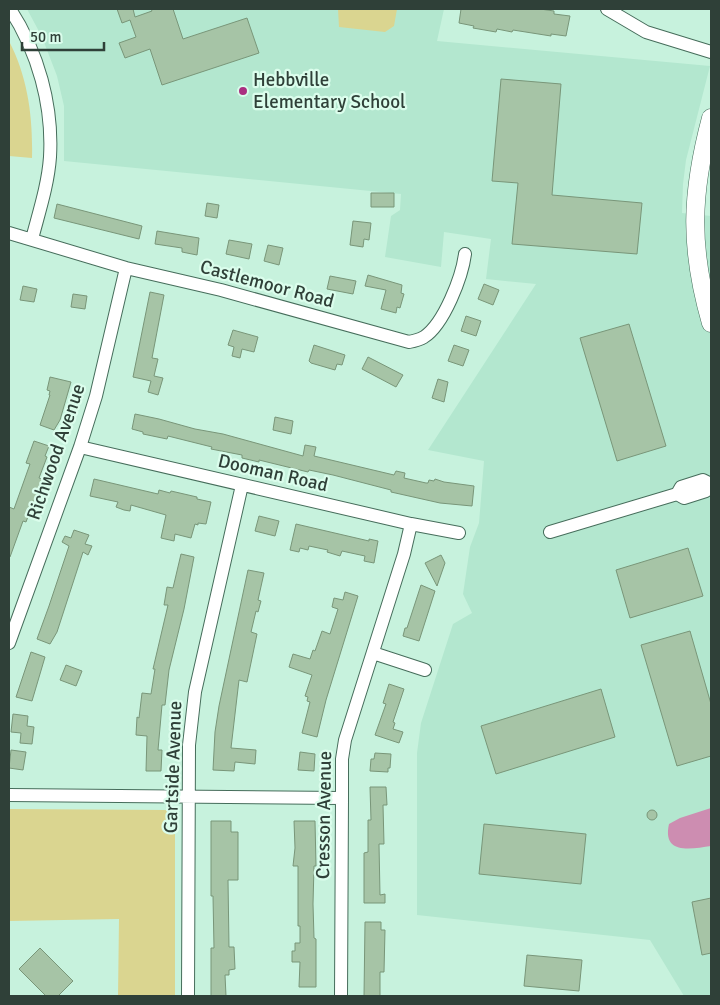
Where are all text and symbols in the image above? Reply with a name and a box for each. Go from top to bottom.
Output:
scale bar [22,20,105,52]
text: 50 m [30,28,61,46]
place label: Hebbville Elementary School [253,68,406,114]
marker: Hebbville Elementary School [237,85,249,97]
street label: Castlemoor Road [197,255,337,313]
street label: Richwood Avenue [21,381,91,523]
street label: Dooman Road [216,449,330,497]
street label: Gartside Avenue [159,700,187,834]
street label: Cresson Avenue [311,751,337,879]

